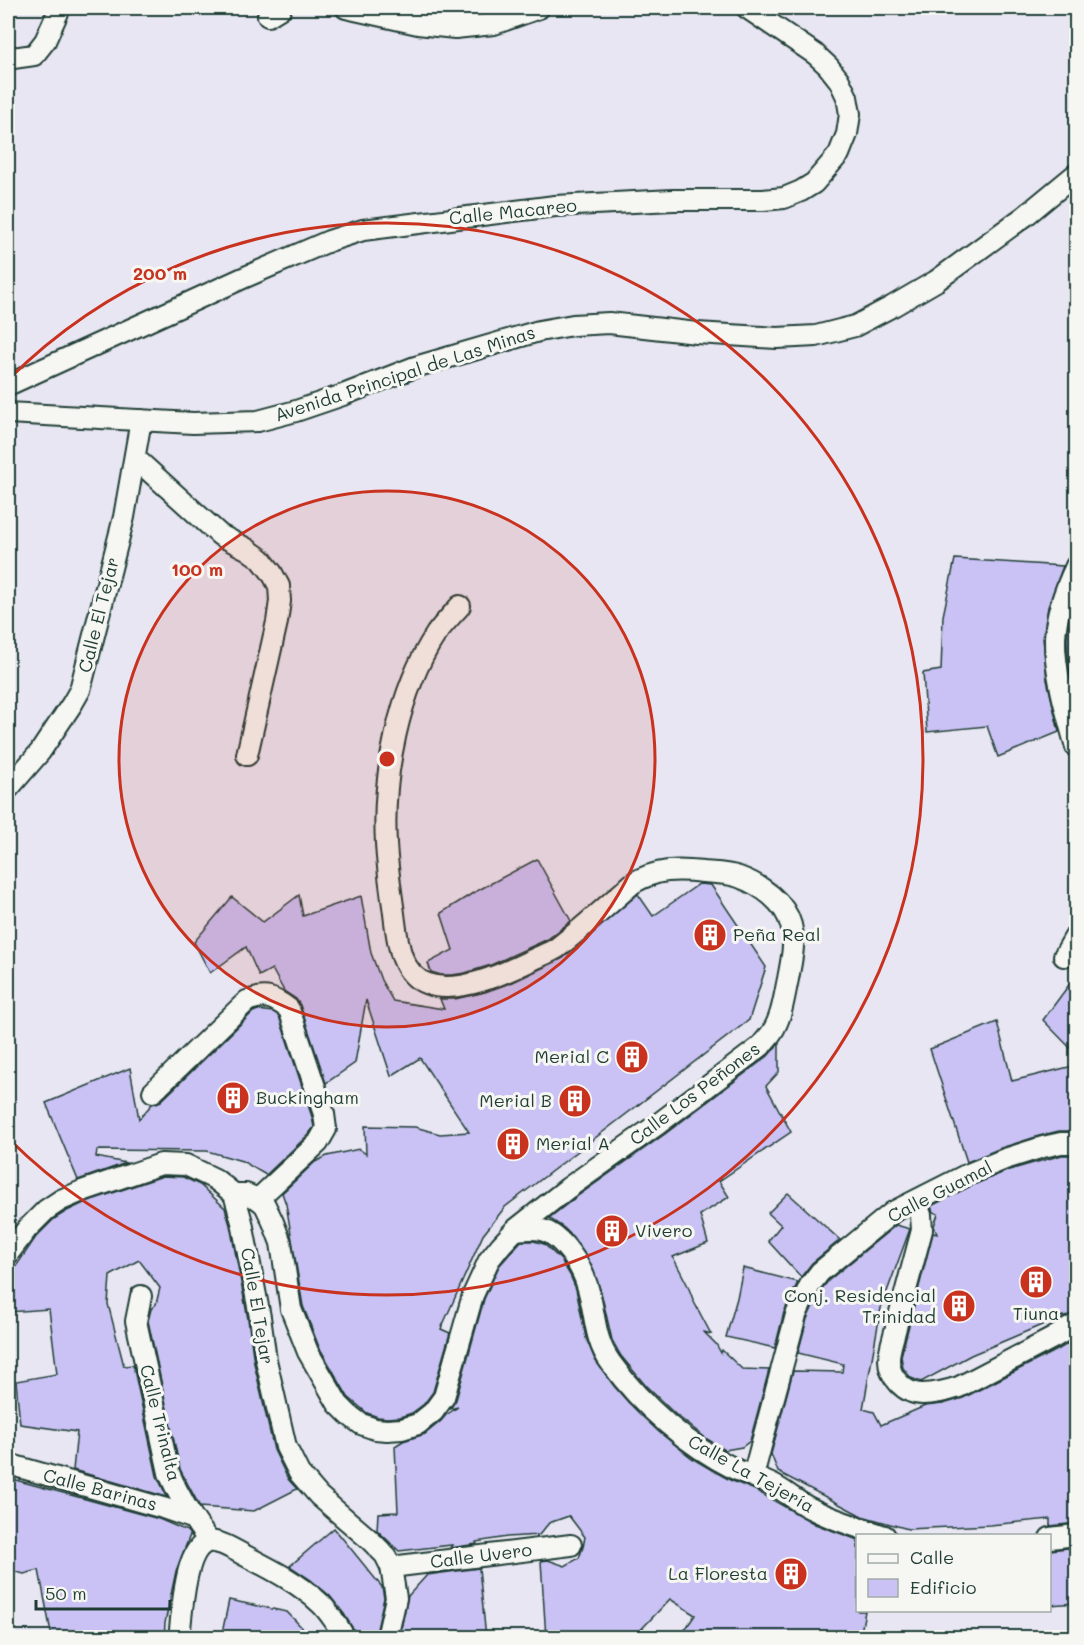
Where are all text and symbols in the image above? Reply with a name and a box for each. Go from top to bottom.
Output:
street label: Calle Macareo [448,192,578,230]
text: 200 m [133,261,187,285]
street label: Avenida Principal de Las Minas [271,320,538,427]
street label: Calle El Tejar [72,555,124,675]
text: 100 m [171,557,223,581]
centre of rings [377,749,397,769]
building icon: Peña Real [692,917,728,953]
place label: Peña Real [733,922,821,946]
street label: Calle Los Peñones [624,1036,764,1150]
building icon: Merial C [614,1039,650,1075]
place label: Merial C [535,1044,609,1068]
building icon: Buckingham [215,1080,251,1116]
building icon: Merial B [557,1083,593,1119]
place label: Buckingham [256,1085,359,1109]
place label: Merial B [479,1088,552,1112]
building icon: Merial A [495,1126,531,1162]
place label: Merial A [536,1131,610,1155]
street label: Calle Guamal [883,1154,996,1228]
building icon: Vivero [594,1213,630,1249]
place label: Vivero [635,1218,693,1242]
street label: Calle El Tejar [236,1246,280,1366]
building icon: Tiuna [1018,1264,1054,1300]
place label: Conj. Residencial Trinidad [784,1283,936,1328]
building icon: Conj. Residencial Trinidad [941,1288,977,1324]
place label: Tiuna [1013,1301,1059,1325]
street label: Calle Trinalta [135,1362,187,1484]
street label: Calle La Tejería [684,1429,819,1518]
street label: Calle Barinas [41,1462,160,1516]
legend [856,1534,1051,1612]
street label: Calle Uvero [429,1537,533,1573]
text: Calle [910,1545,954,1569]
building icon: La Floresta [773,1556,809,1592]
place label: La Floresta [668,1561,768,1585]
scale bar [36,1573,170,1611]
text: Edificio [910,1575,977,1599]
text: 50 m [45,1581,87,1605]

